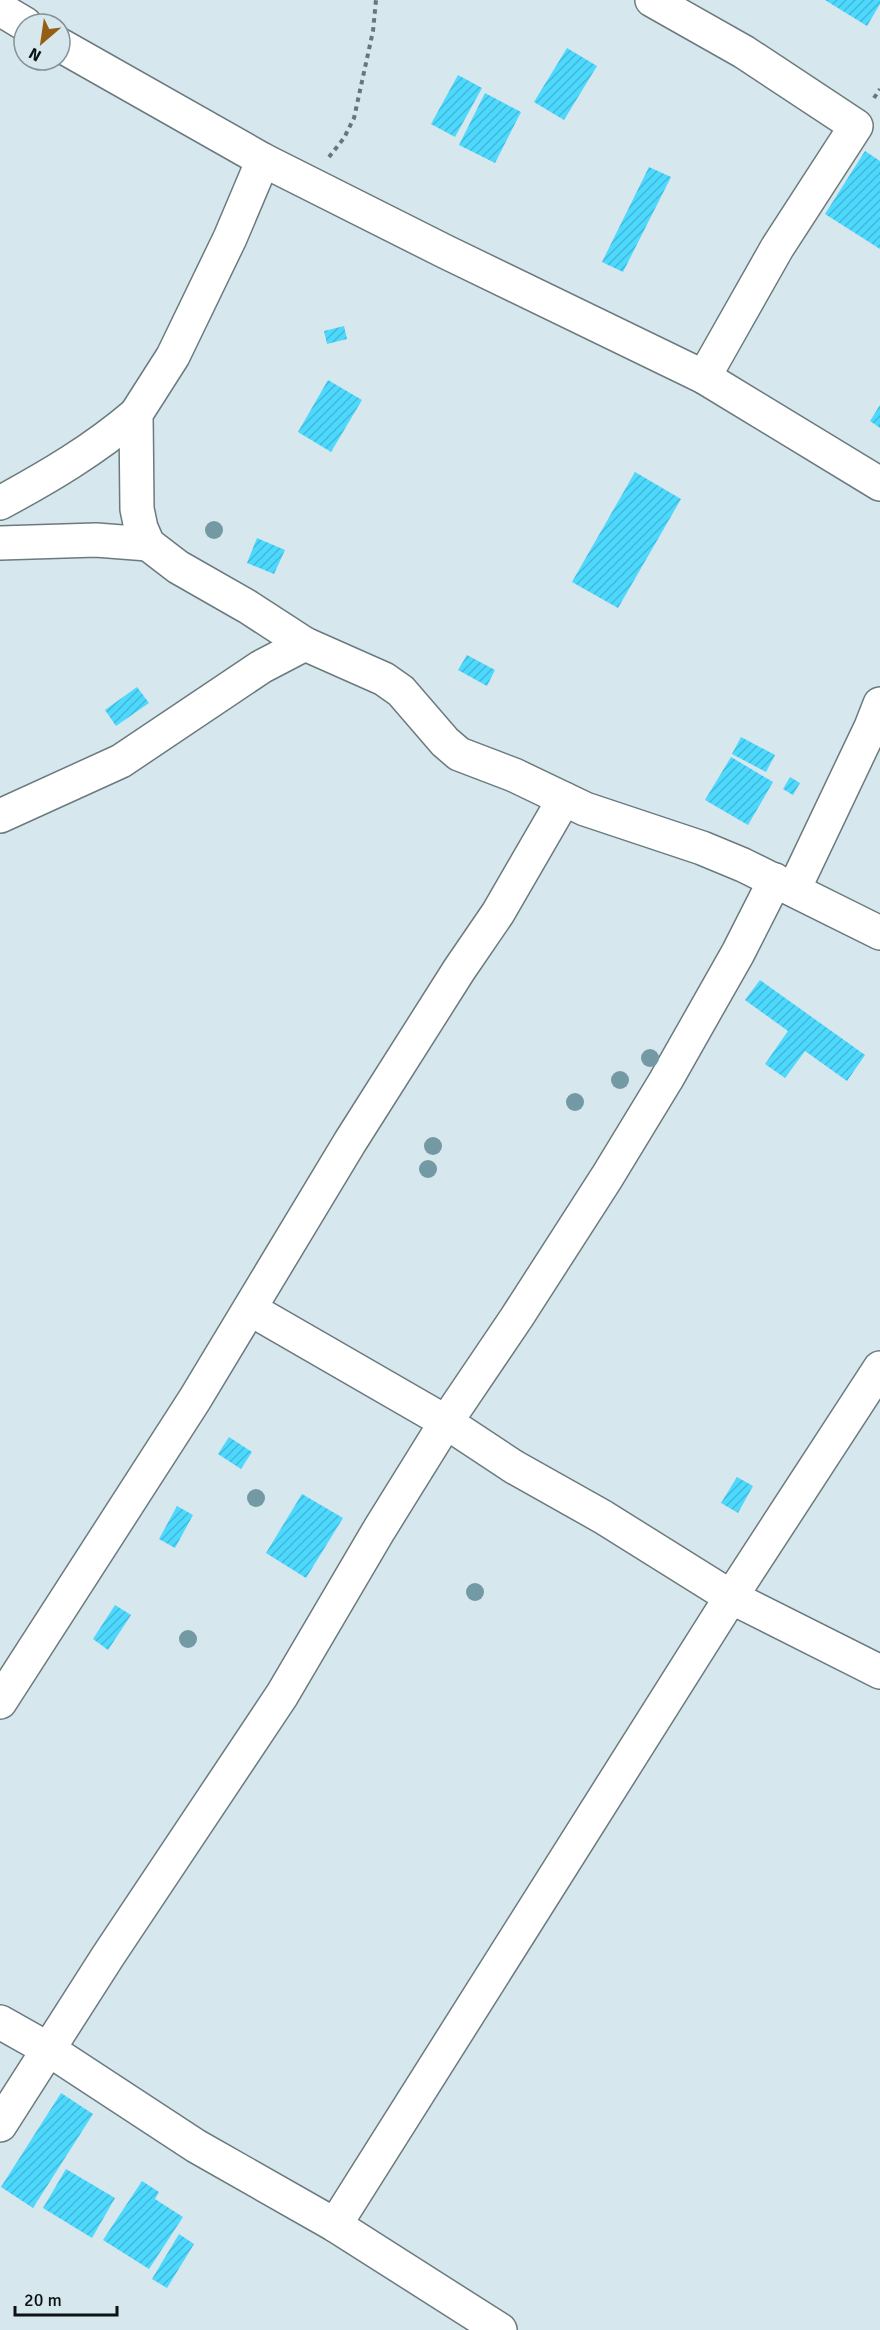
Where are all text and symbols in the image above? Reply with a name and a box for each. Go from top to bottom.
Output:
north arrow [12,12,72,72]
text: N [25,43,45,66]
scale bar [15,2279,117,2317]
text: 20 m [24,2289,62,2311]

